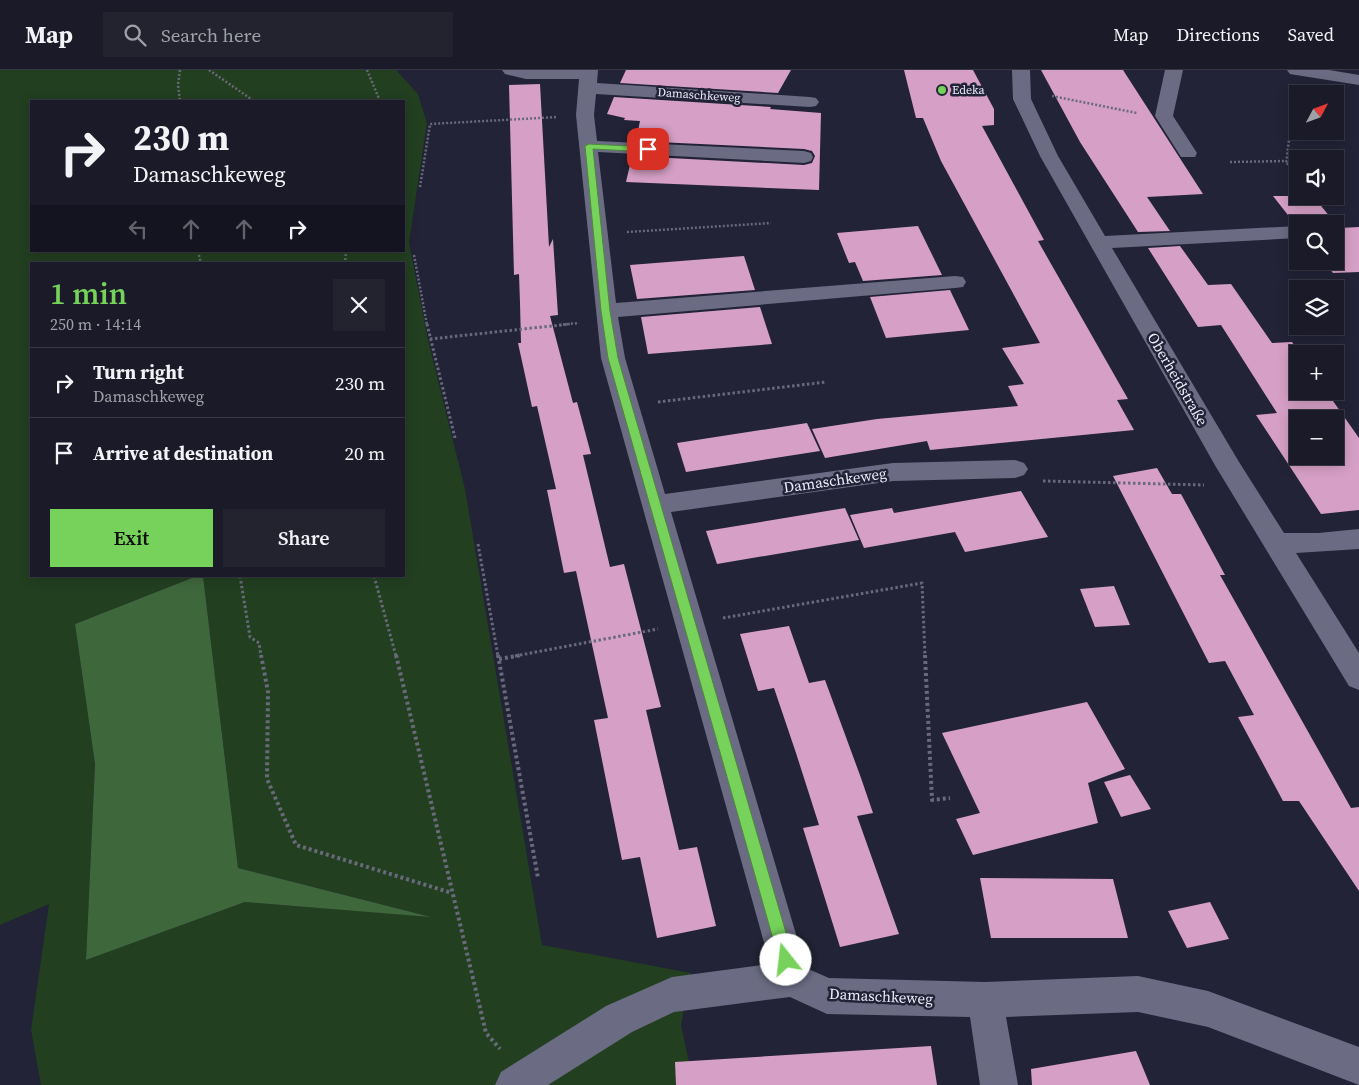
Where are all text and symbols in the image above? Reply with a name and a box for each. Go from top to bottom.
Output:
search box [103,12,453,57]
text: Map [25,18,73,51]
icon: search [121,21,149,49]
text: Search here [161,22,261,48]
text: Map [1113,22,1149,47]
text: Directions [1177,22,1260,47]
text: Saved [1288,22,1334,47]
place label: Edeka [952,82,986,98]
street label: Damaschkeweg [657,84,741,106]
marker: Edeka [936,84,948,96]
north arrow [1289,85,1344,140]
map controls [1289,85,1344,465]
text: 230 m [133,114,229,162]
icon: right [50,120,115,185]
pin [627,128,669,170]
icon: arrive [634,135,662,163]
button: sound [1289,150,1344,205]
text: Damaschkeweg [133,159,286,189]
icon: left [124,215,152,243]
icon: ahead [177,215,205,243]
icon: ahead [230,215,258,243]
icon: right [283,215,311,243]
button: search [1289,215,1344,270]
text: 1 min [50,273,127,314]
button: close [333,279,385,331]
button: layers [1289,280,1344,335]
text: 250 m · 14:14 [50,313,141,335]
street label: Oberheidstraße [1143,329,1213,430]
button: + [1289,345,1344,400]
text: Turn right [93,359,184,385]
icon: right [50,369,78,397]
text: 230 m [335,370,385,396]
text: Damaschkeweg [93,385,204,407]
button: − [1289,410,1344,465]
icon: arrive [50,439,78,467]
text: Arrive at destination [93,440,273,466]
text: 20 m [344,440,385,466]
street label: Damaschkeweg [782,462,888,498]
button: Exit [50,509,213,567]
button: Share [223,509,385,567]
position arrow [759,933,811,985]
street label: Damaschkeweg [829,983,934,1009]

